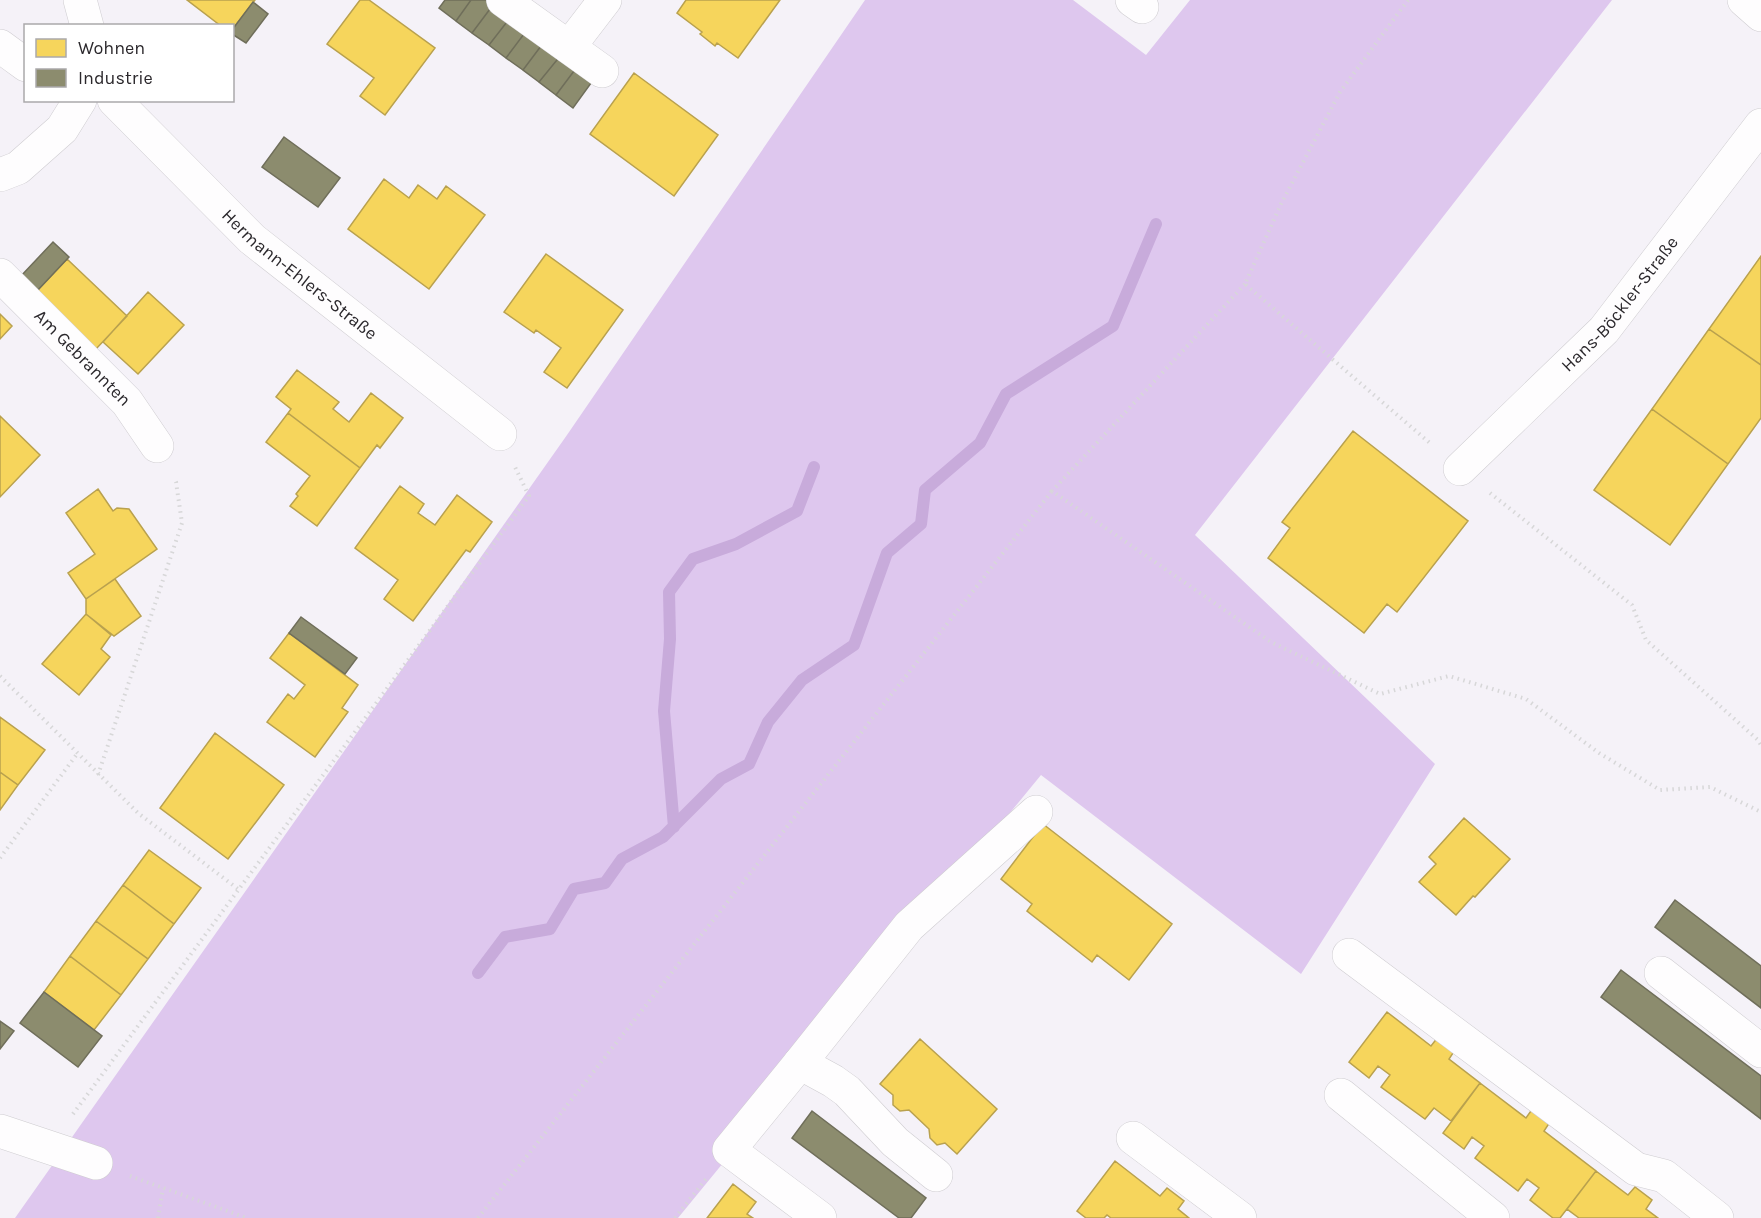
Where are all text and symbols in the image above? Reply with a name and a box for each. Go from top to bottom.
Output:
legend [24,24,234,102]
text: Wohnen [78,37,145,59]
text: Industrie [78,67,153,89]
street label: Hermann-Ehlers-Straße [217,204,382,344]
street label: Hans-Böckler-Straße [1556,232,1683,376]
street label: Am Gebrannten [30,305,136,411]

